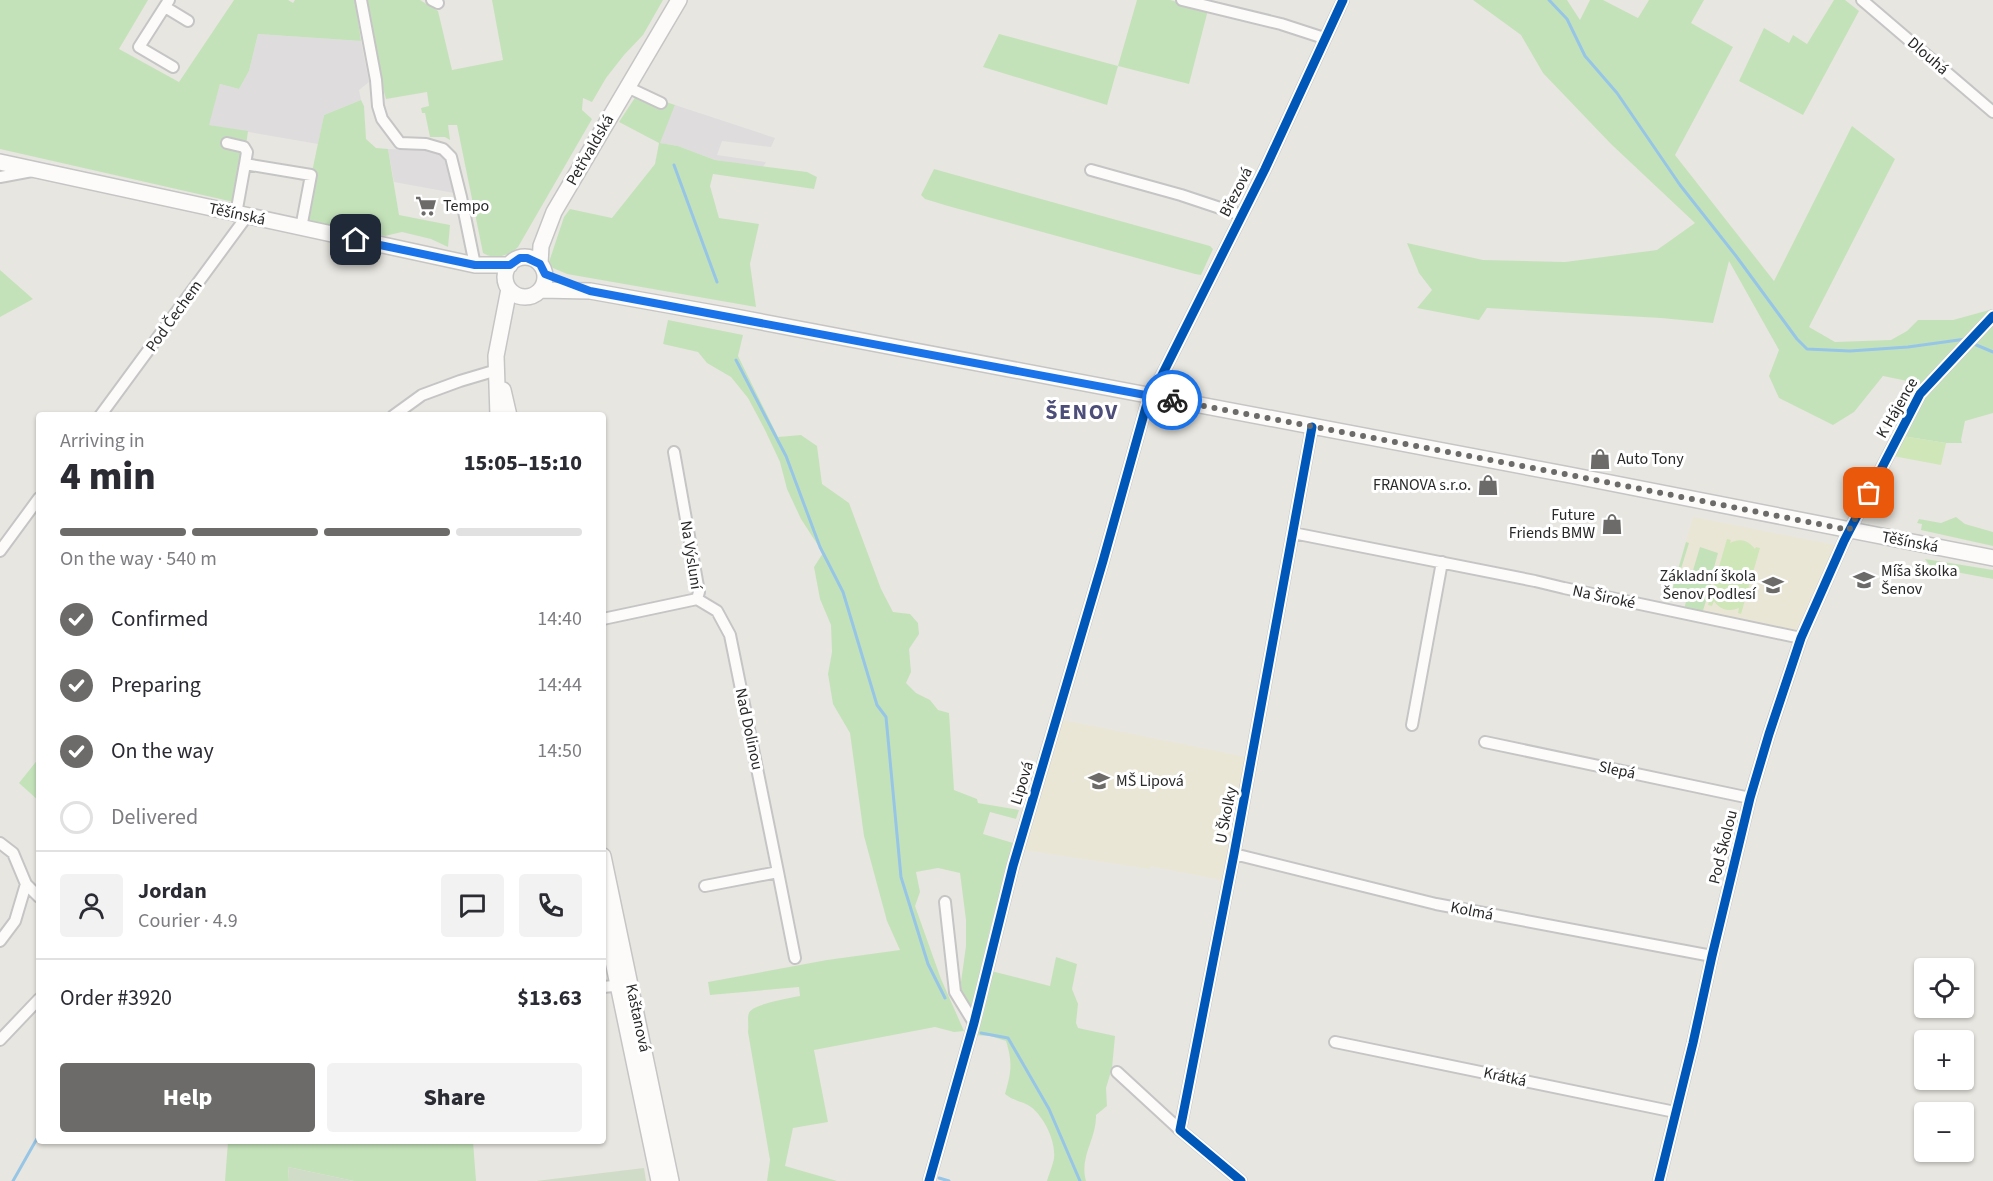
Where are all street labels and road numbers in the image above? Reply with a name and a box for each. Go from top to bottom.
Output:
street label: Dlouhá [1903,32,1953,80]
street label: Petřvaldská [561,110,619,190]
street label: Březová [1214,163,1258,221]
street label: Těšínská [207,197,267,231]
street label: Pod Čechem [141,276,207,356]
street label: K Hájence [1871,374,1923,442]
street label: Na Výsluní [675,519,707,592]
street label: Těšínská [1880,526,1940,558]
street label: Na Široké [1571,580,1638,614]
street label: Nad Dolinou [730,686,768,772]
street label: Slepá [1596,755,1638,785]
street label: Lipová [1005,759,1039,807]
street label: U Školky [1210,784,1242,845]
street label: Pod Školou [1703,808,1743,886]
street label: Kolmá [1449,896,1495,926]
street label: Kaštanová [620,982,656,1054]
street label: Krátká [1481,1062,1529,1092]

